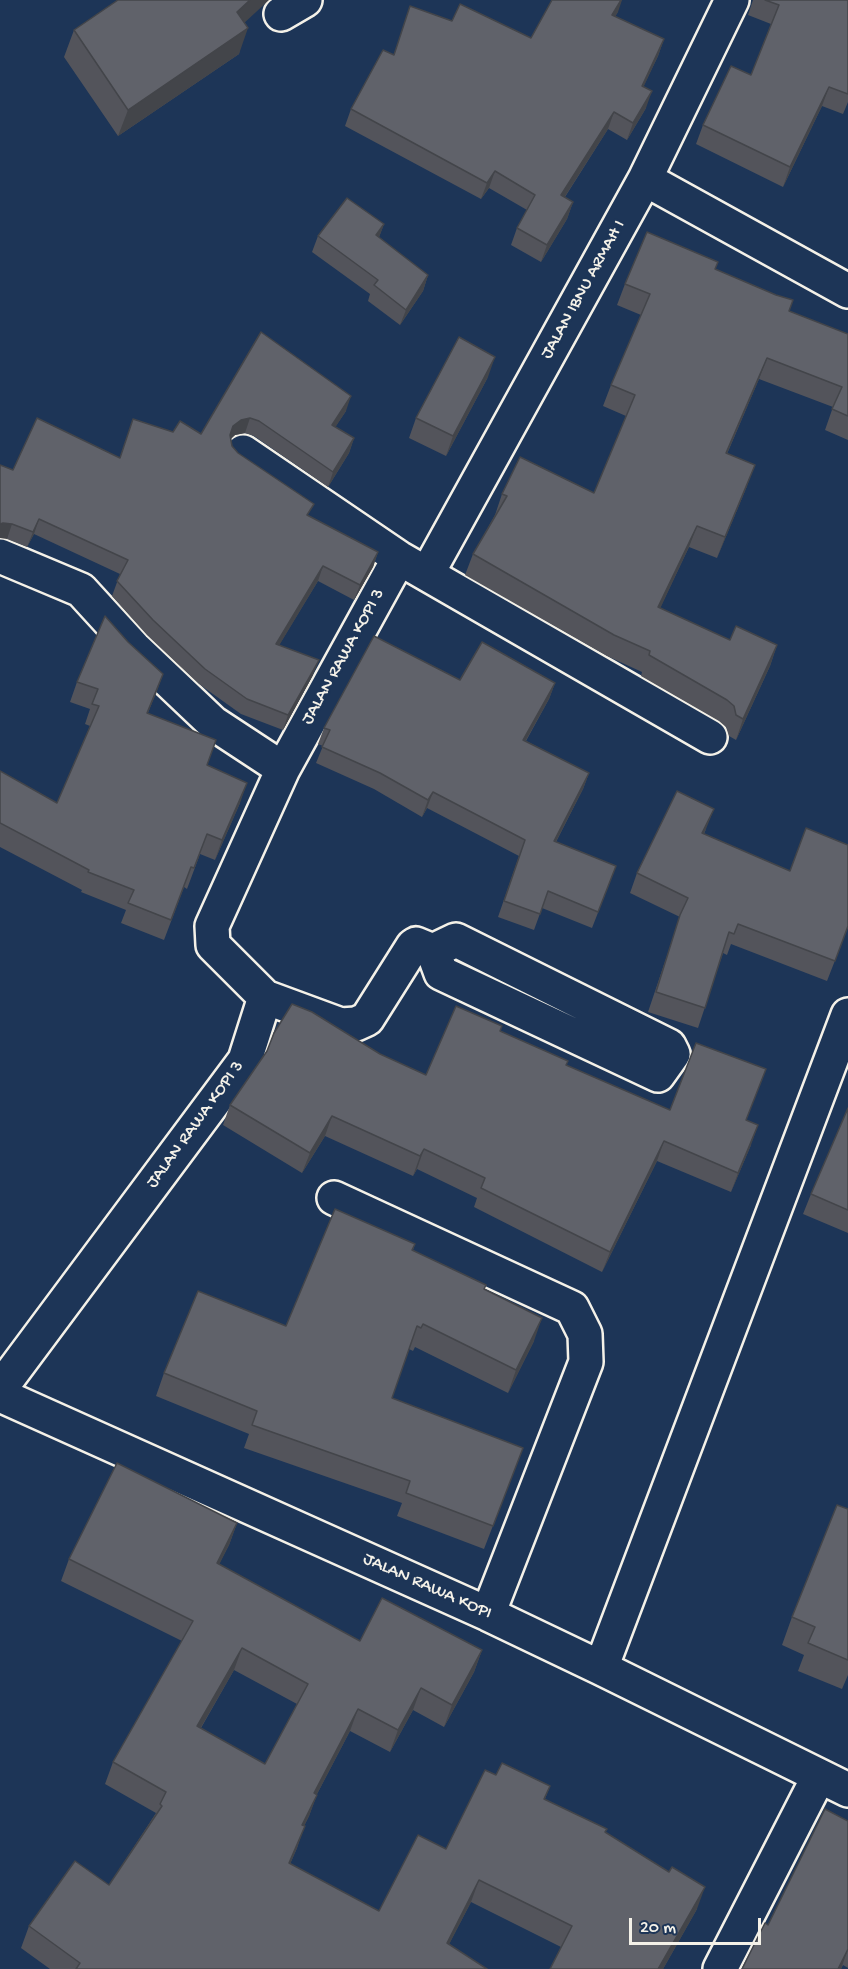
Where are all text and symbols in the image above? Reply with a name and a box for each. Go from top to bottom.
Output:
street label: JALAN IBNU ARMAH I [537,217,631,363]
street label: JALAN RAWA KOPI 3 [298,585,390,729]
street label: JALAN RAWA KOPI 3 [143,1057,249,1193]
street label: JALAN RAWA KOPI [359,1549,495,1625]
scale bar [632,1906,764,1944]
text: 20 m [640,1918,676,1939]

